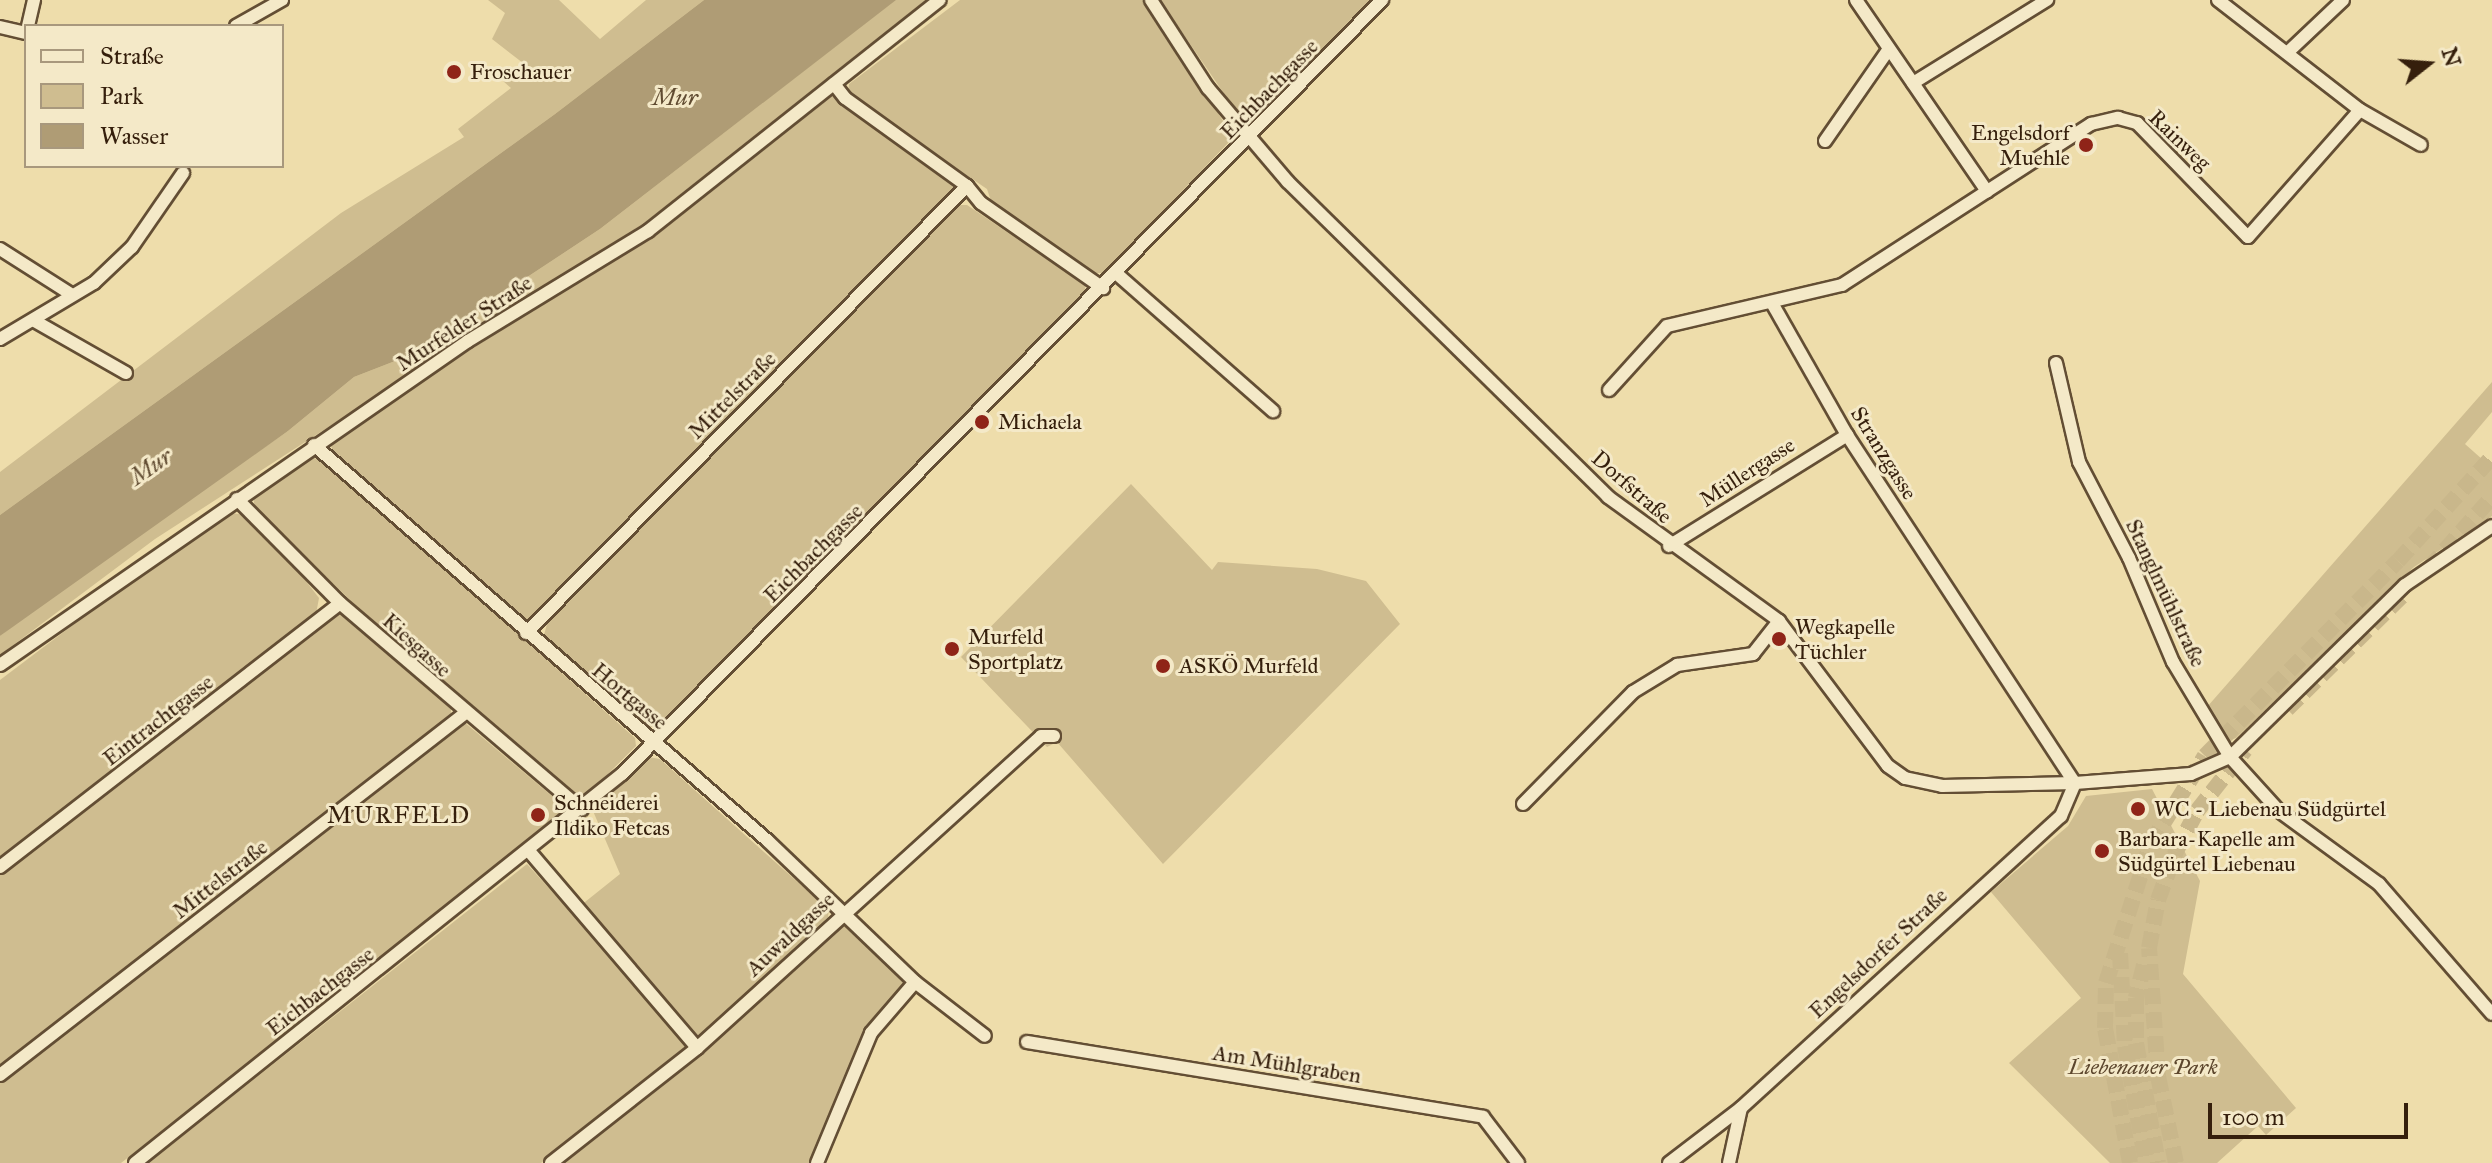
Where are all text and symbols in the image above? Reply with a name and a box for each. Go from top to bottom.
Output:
legend [24,24,284,168]
north arrow [2388,24,2468,104]
street label: Eichbachgasse [1215,33,1323,145]
text: Straße [100,41,164,71]
text: N [2436,44,2467,70]
place label: Froschauer [470,59,571,85]
marker: Froschauer [445,63,463,81]
text: Park [100,81,143,111]
water label: Mur [652,84,698,112]
street label: Rainweg [2143,104,2217,176]
place label: Engelsdorf Muehle [1971,119,2070,170]
text: Wasser [100,121,168,151]
marker: Engelsdorf Muehle [2077,136,2095,154]
street label: Murfelder Straße [391,269,537,377]
street label: Mittelstraße [683,346,781,444]
street label: Stranzgasse [1845,402,1923,504]
place label: Michaela [998,409,1082,435]
marker: Michaela [973,413,991,431]
street label: Müllergasse [1694,431,1800,513]
water label: Mur [124,442,178,492]
street label: Dorfstraße [1586,445,1678,529]
street label: Eichbachgasse [758,498,868,608]
street label: Stanglmühlstraße [2120,515,2212,671]
street label: Kiesgasse [377,607,457,683]
place label: Wegkapelle Tüchler [1795,613,1895,664]
place label: Murfeld Sportplatz [968,623,1063,674]
marker: Wegkapelle Tüchler [1770,630,1788,648]
marker: Murfeld Sportplatz [943,640,961,658]
place label: ASKÖ Murfeld [1179,653,1319,679]
street label: Hortgasse [587,657,673,735]
marker: ASKÖ Murfeld [1154,657,1172,675]
street label: Eintrachtgasse [98,669,218,771]
place label: Schneiderei Ildiko Fetcas [554,789,670,840]
place label: WC - Liebenau Südgürtel [2154,796,2386,822]
marker: WC - Liebenau Südgürtel [2129,800,2147,818]
district label: MURFELD [327,802,471,830]
marker: Schneiderei Ildiko Fetcas [529,806,547,824]
place label: Barbara-Kapelle am Südgürtel Liebenau [2118,825,2296,876]
street label: Mittelstraße [167,834,273,924]
marker: Barbara-Kapelle am Südgürtel Liebenau [2093,842,2111,860]
street label: Engelsdorfer Straße [1803,882,1953,1024]
street label: Auwaldgasse [740,886,840,982]
street label: Eichbachgasse [261,941,379,1041]
street label: Am Mühlgraben [1211,1039,1363,1089]
park label: Liebenauer Park [2068,1054,2218,1080]
scale bar [2212,1087,2412,1137]
text: 100 m [2222,1102,2285,1132]

